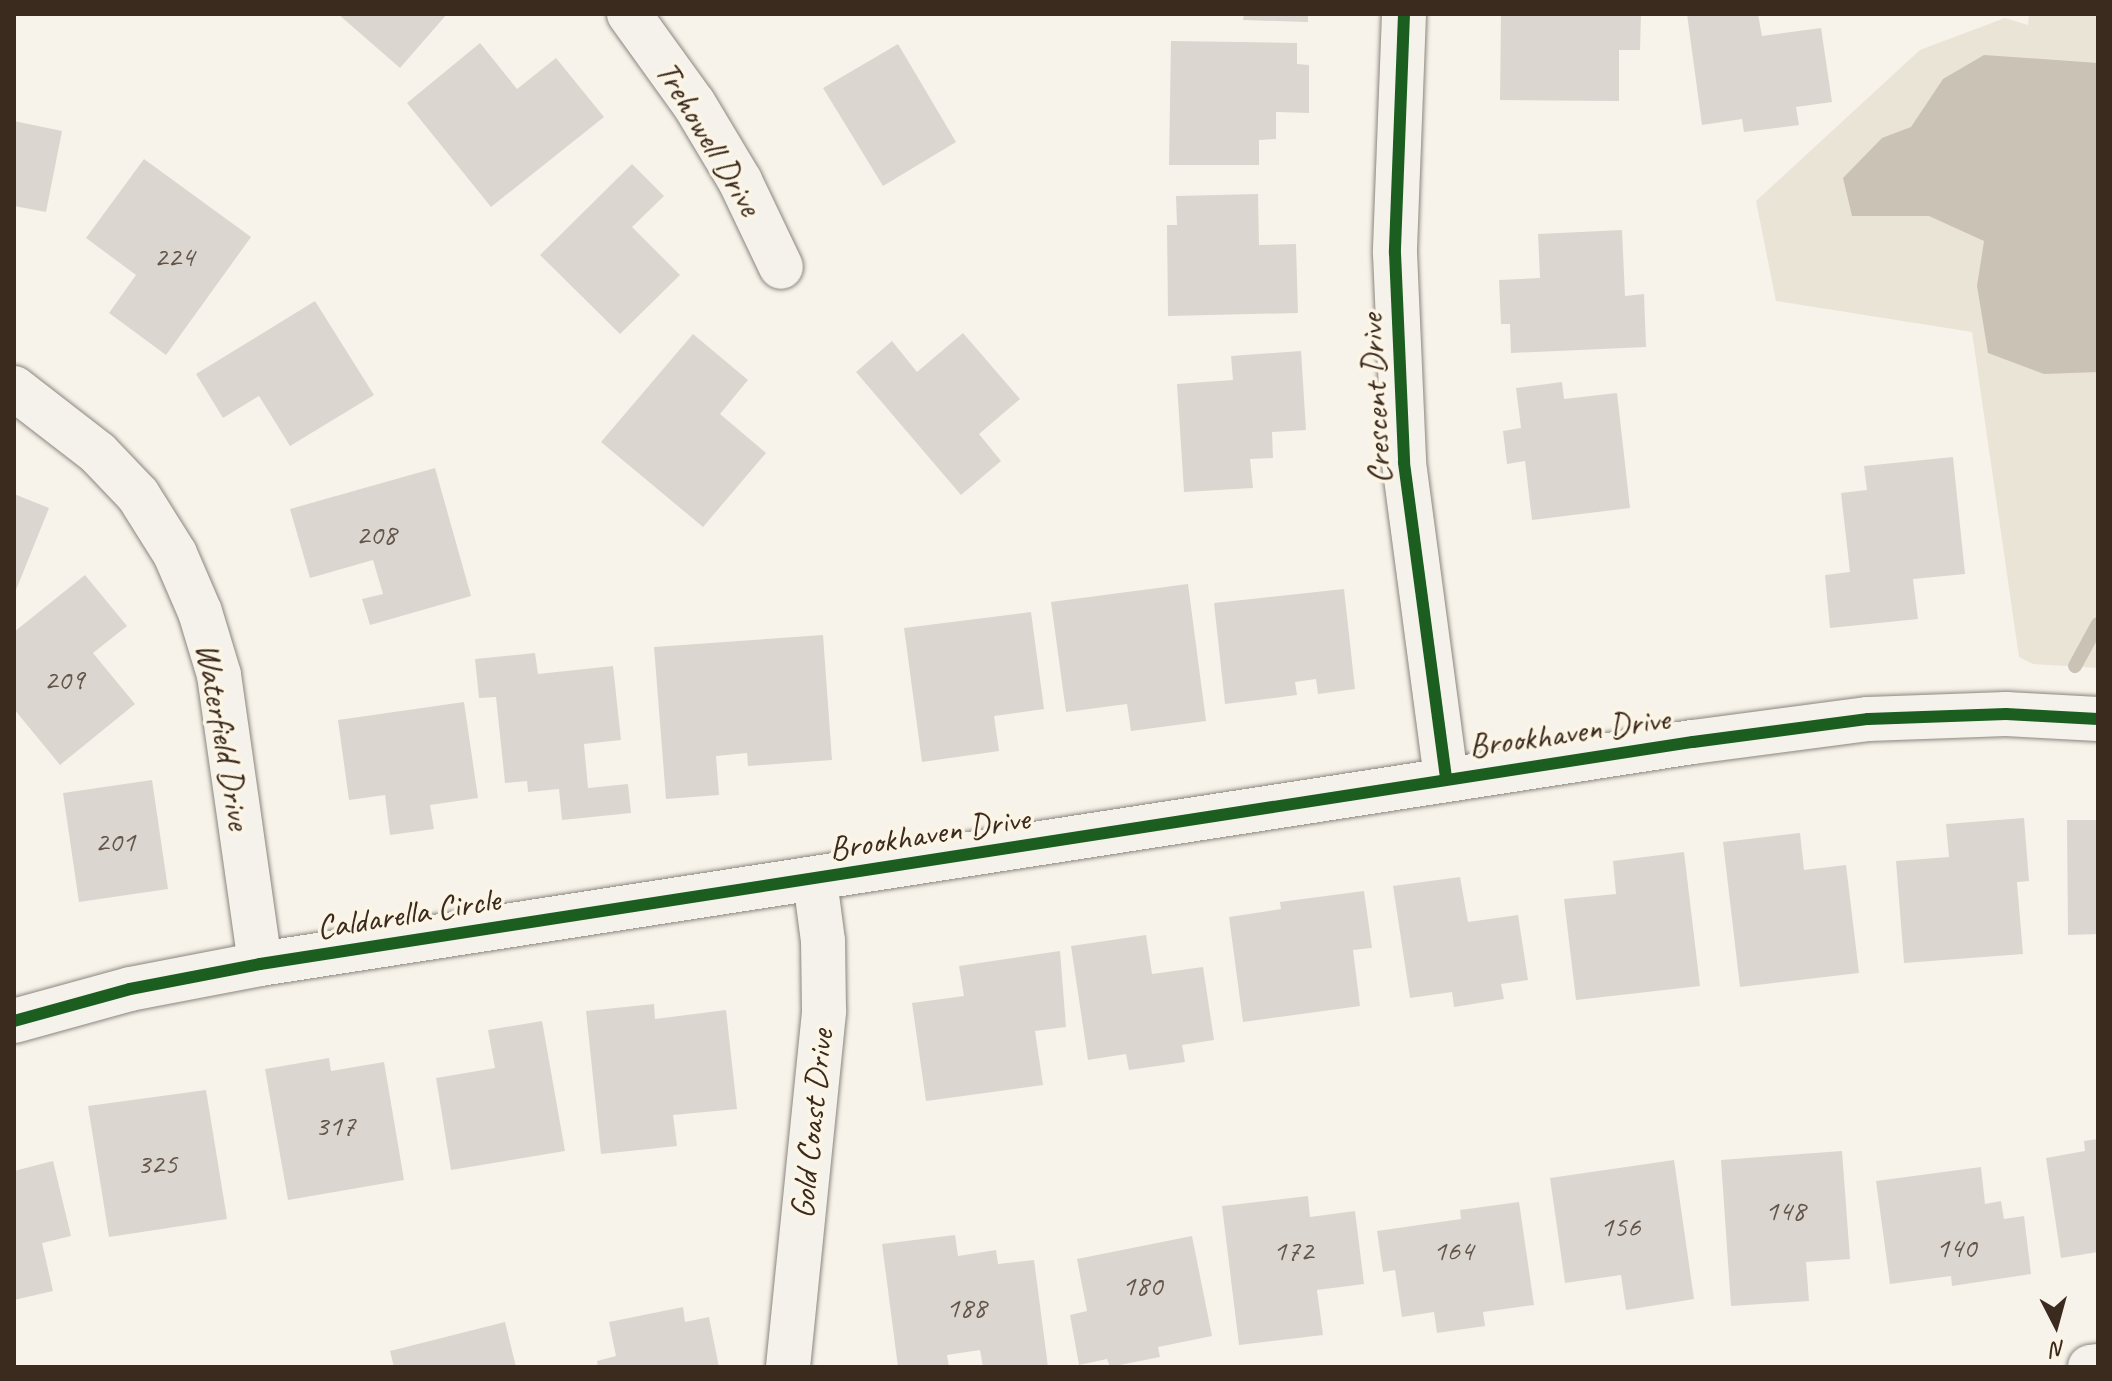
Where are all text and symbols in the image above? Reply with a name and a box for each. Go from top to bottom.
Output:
street label: Trehowell Drive [647,53,771,223]
house number: 224 [154,238,194,274]
street label: Crescent Drive [1350,313,1400,485]
house number: 208 [356,516,396,552]
street label: Waterfield Drive [188,639,260,833]
house number: 209 [44,661,84,697]
street label: Brookhaven Drive [1466,698,1672,766]
street label: Brookhaven Drive [826,797,1032,869]
house number: 201 [95,823,135,859]
street label: Caldarella Circle [314,878,502,948]
street label: Gold Coast Drive [781,1028,841,1220]
house number: 317 [315,1107,355,1143]
house number: 325 [137,1145,177,1181]
house number: 148 [1765,1192,1805,1228]
house number: 156 [1600,1208,1640,1244]
house number: 140 [1936,1229,1976,1265]
house number: 172 [1273,1232,1313,1268]
house number: 164 [1433,1232,1473,1268]
house number: 180 [1122,1267,1162,1303]
north arrow [2016,1285,2096,1365]
house number: 188 [946,1289,986,1325]
text: N [2050,1334,2067,1364]

